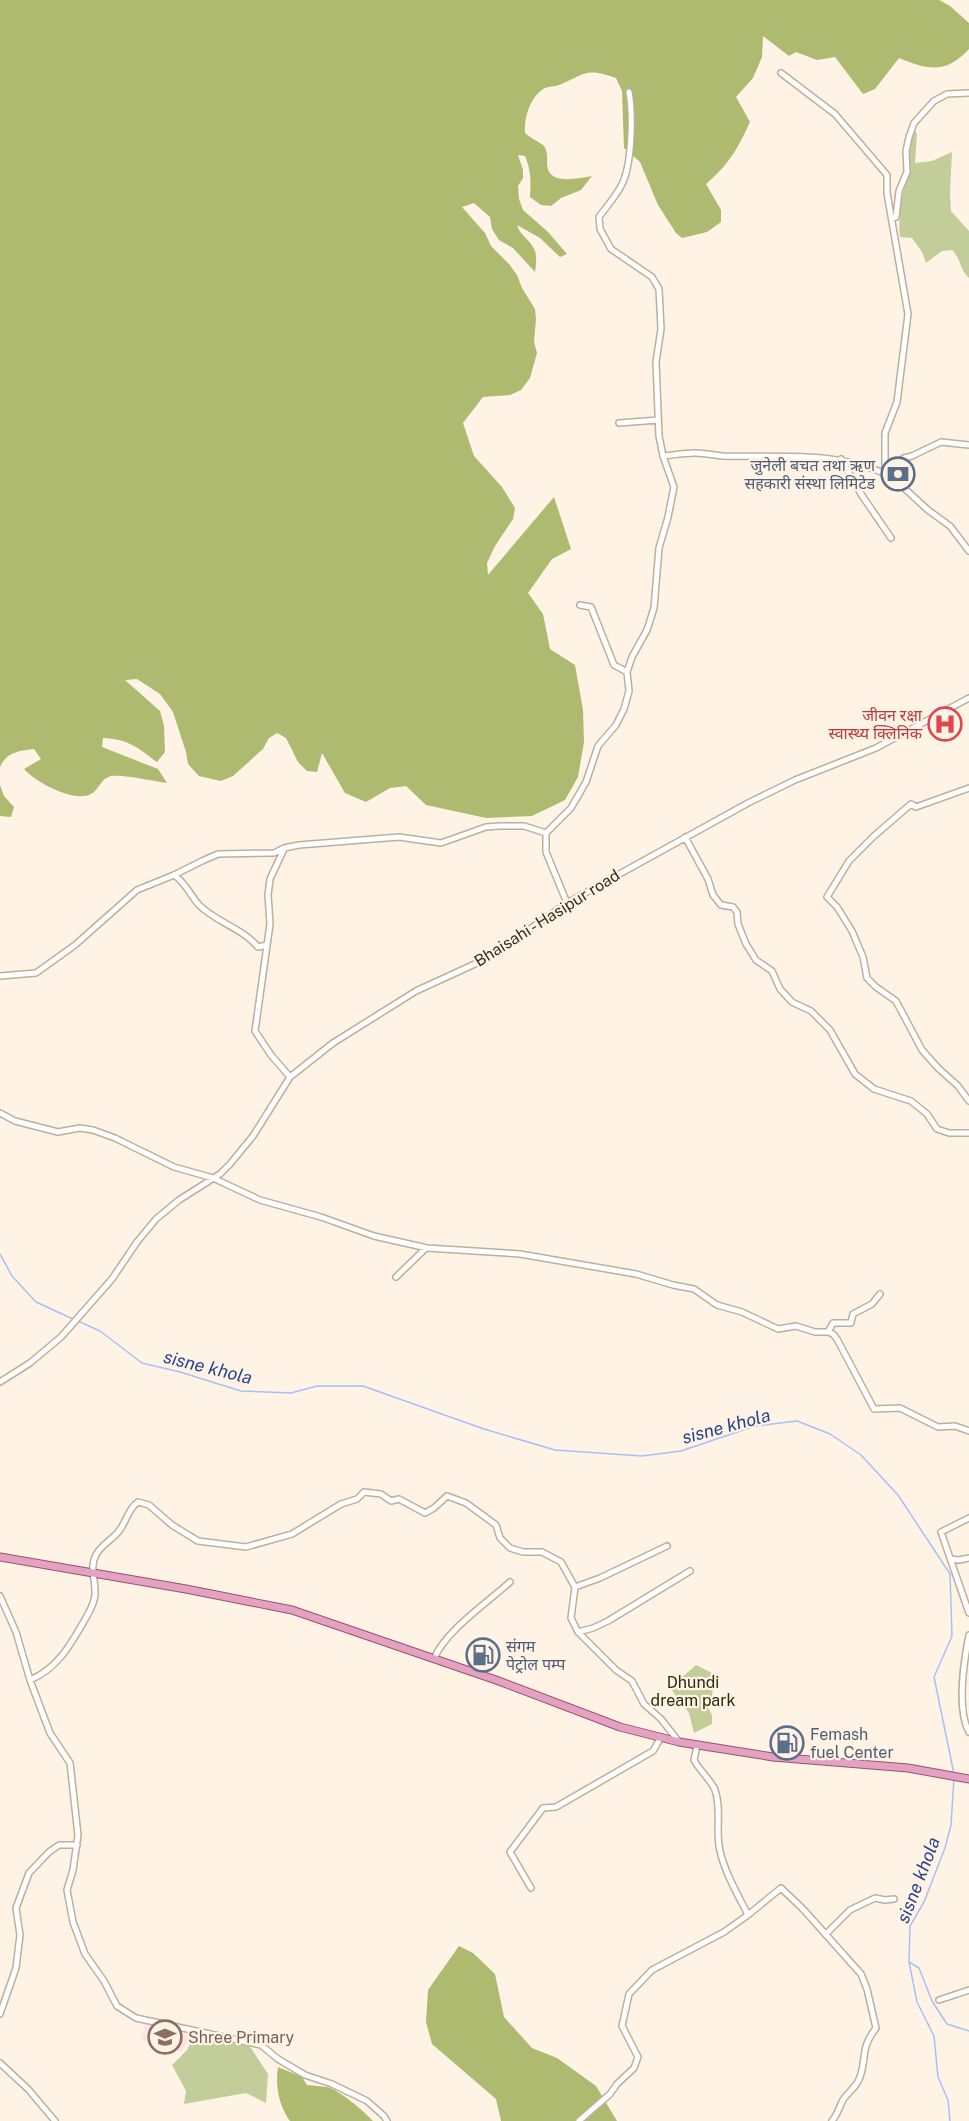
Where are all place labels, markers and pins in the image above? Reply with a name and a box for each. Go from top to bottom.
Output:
place label: जुनेली बचत तथा ऋण सहकारी संस्था लिमिटेड [744,456,875,493]
bank icon: जुनेली बचत तथा ऋण सहकारी संस्था लिमिटेड [880,456,916,492]
place label: जीवन रक्षा स्वास्थ्य क्लिनिक [828,706,923,743]
hospital icon: जीवन रक्षा स्वास्थ्य क्लिनिक [927,706,963,742]
fuel station icon: संगम पेट्रोल पम्प [465,1637,501,1673]
place label: संगम पेट्रोल पम्प [506,1637,566,1674]
fuel station icon: Femash fuel Center [769,1725,805,1761]
place label: Femash fuel Center [810,1725,894,1762]
school or university icon: Shree Primary [147,2019,183,2055]
place label: Shree Primary [188,2028,295,2047]

